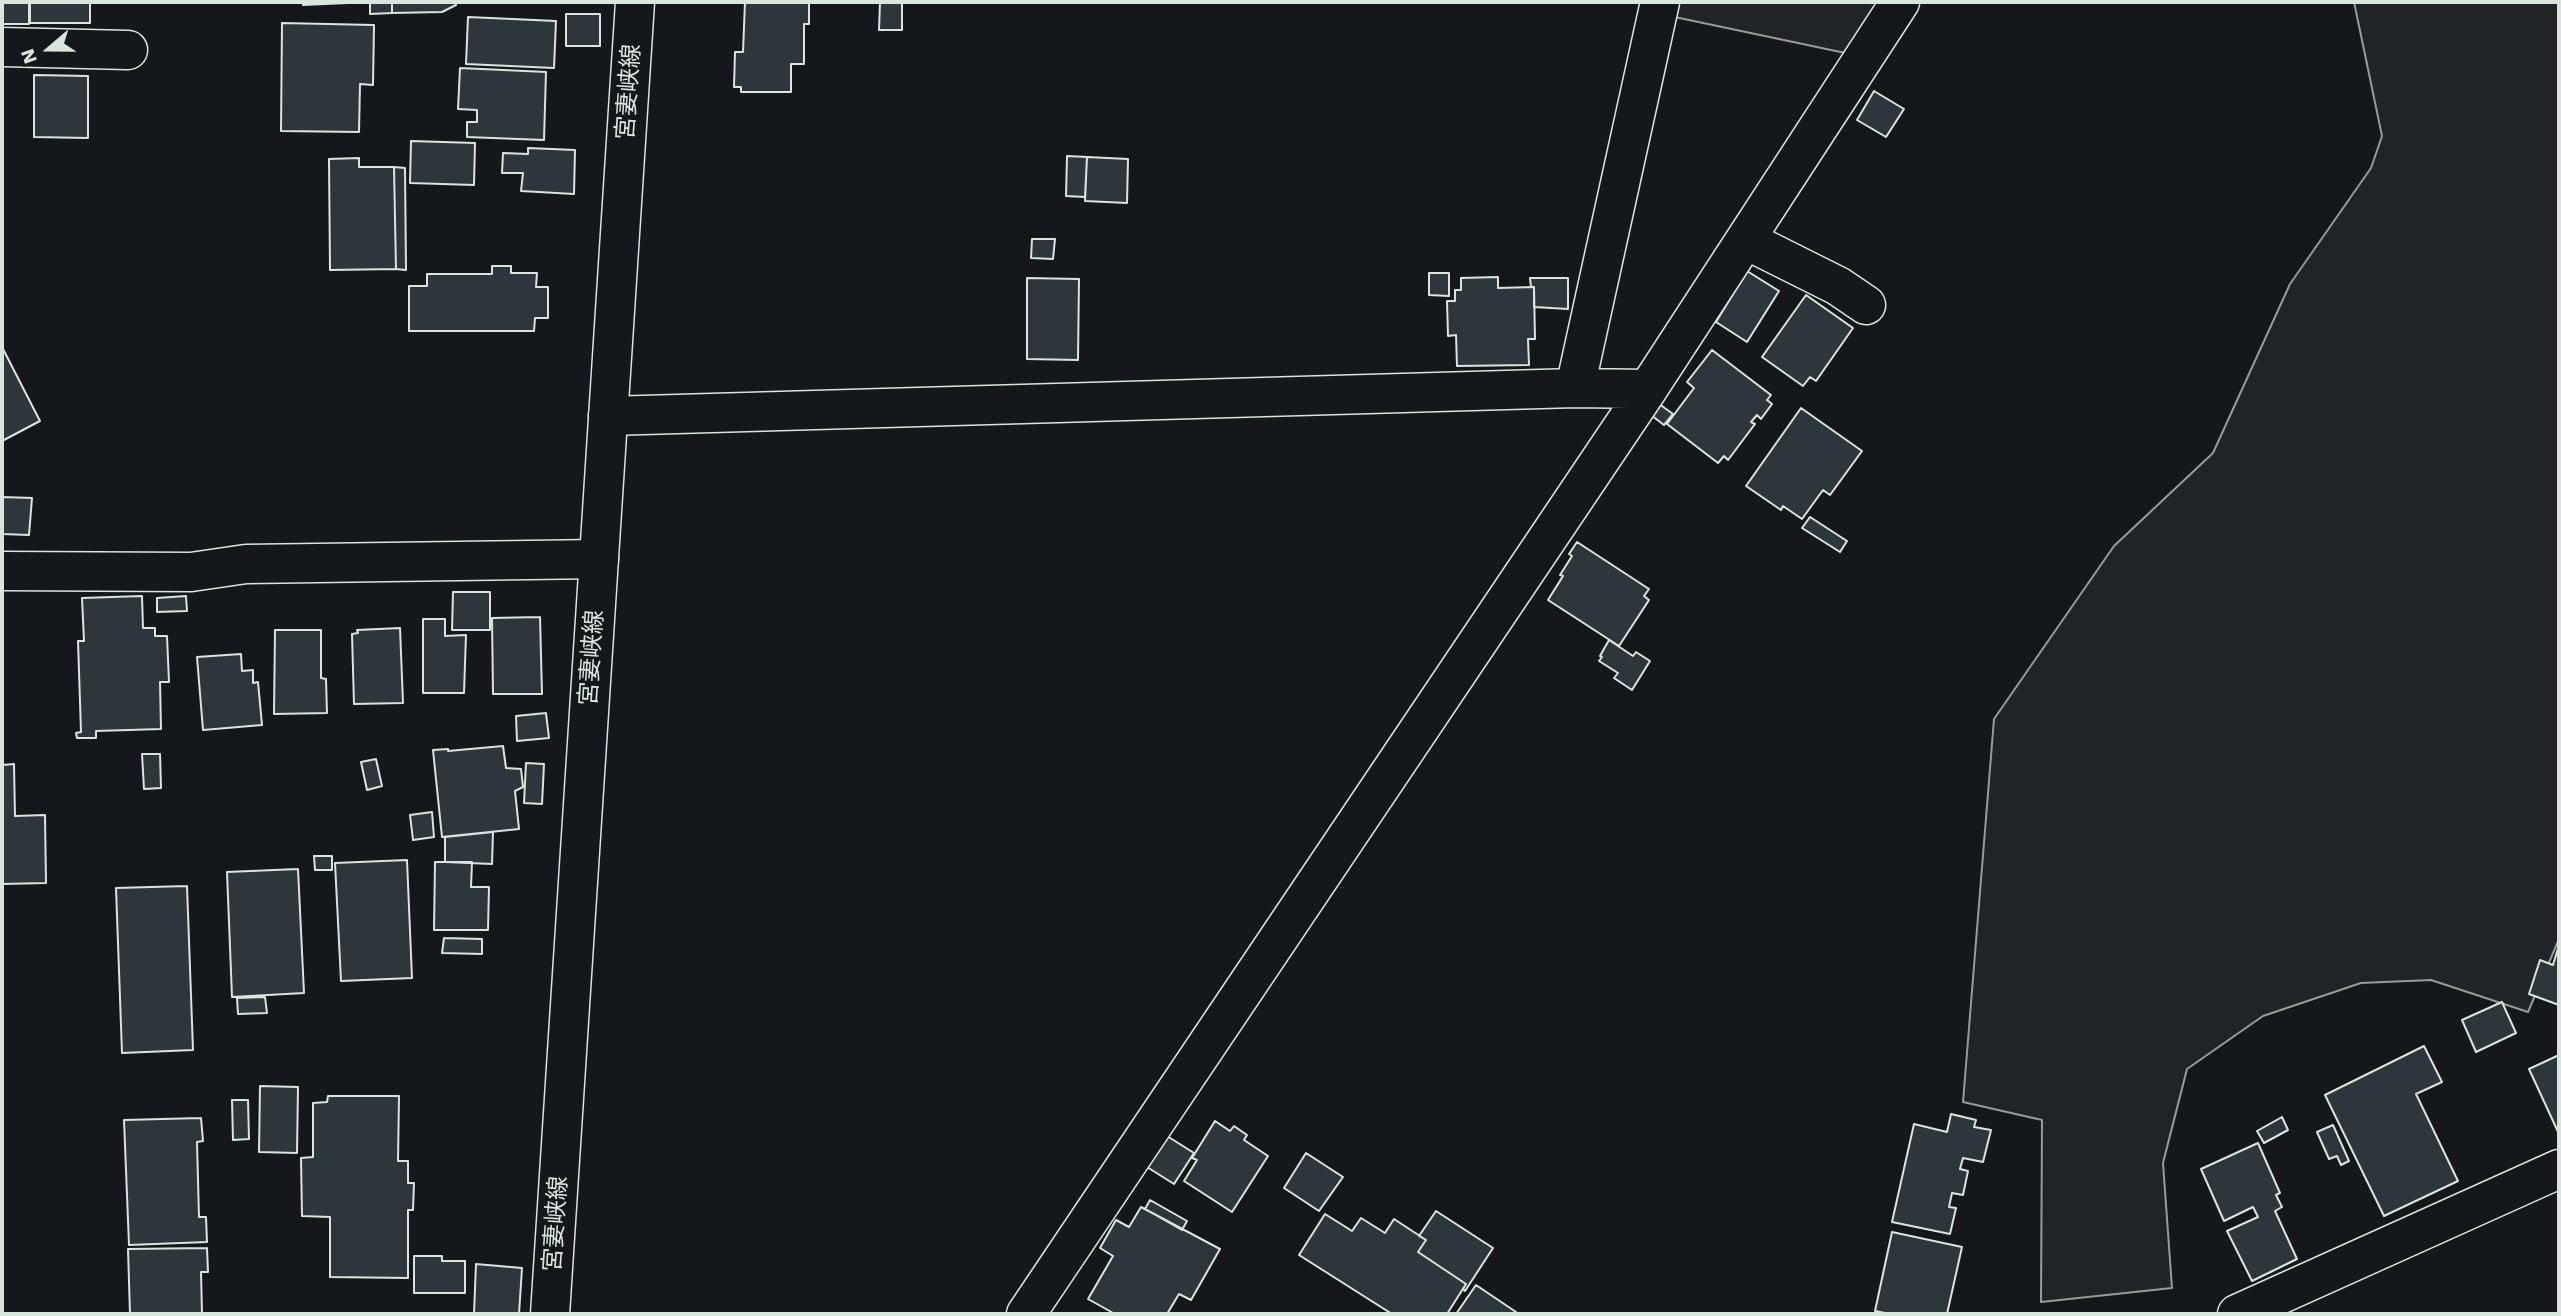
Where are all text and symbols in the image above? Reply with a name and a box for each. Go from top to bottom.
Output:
north arrow [14,14,84,84]
street label: 宮妻峡線 [611,43,647,141]
text: N [16,46,42,67]
street label: 宮妻峡線 [574,609,610,707]
street label: 宮妻峡線 [538,1175,574,1273]

